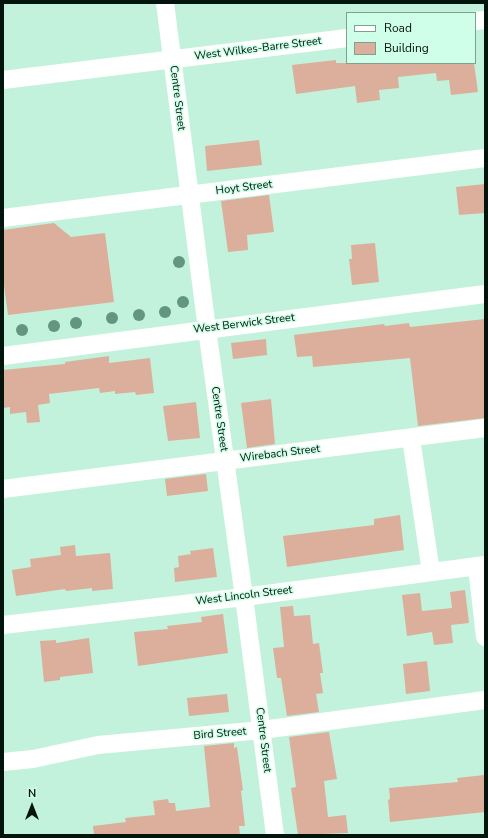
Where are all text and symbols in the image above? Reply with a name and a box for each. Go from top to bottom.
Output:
legend [346,12,476,64]
text: Road [384,20,412,36]
street label: West Wilkes-Barre Street [194,35,322,63]
text: Building [384,40,429,56]
street label: Centre Street [166,65,188,131]
street label: Hoyt Street [215,178,273,198]
street label: West Berwick Street [193,311,295,337]
street label: Centre Street [208,386,230,452]
street label: Wirebach Street [239,443,321,465]
street label: West Lincoln Street [195,584,293,608]
street label: Centre Street [252,707,274,773]
street label: Bird Street [193,725,247,743]
north arrow [12,786,52,826]
text: N [28,786,36,801]

